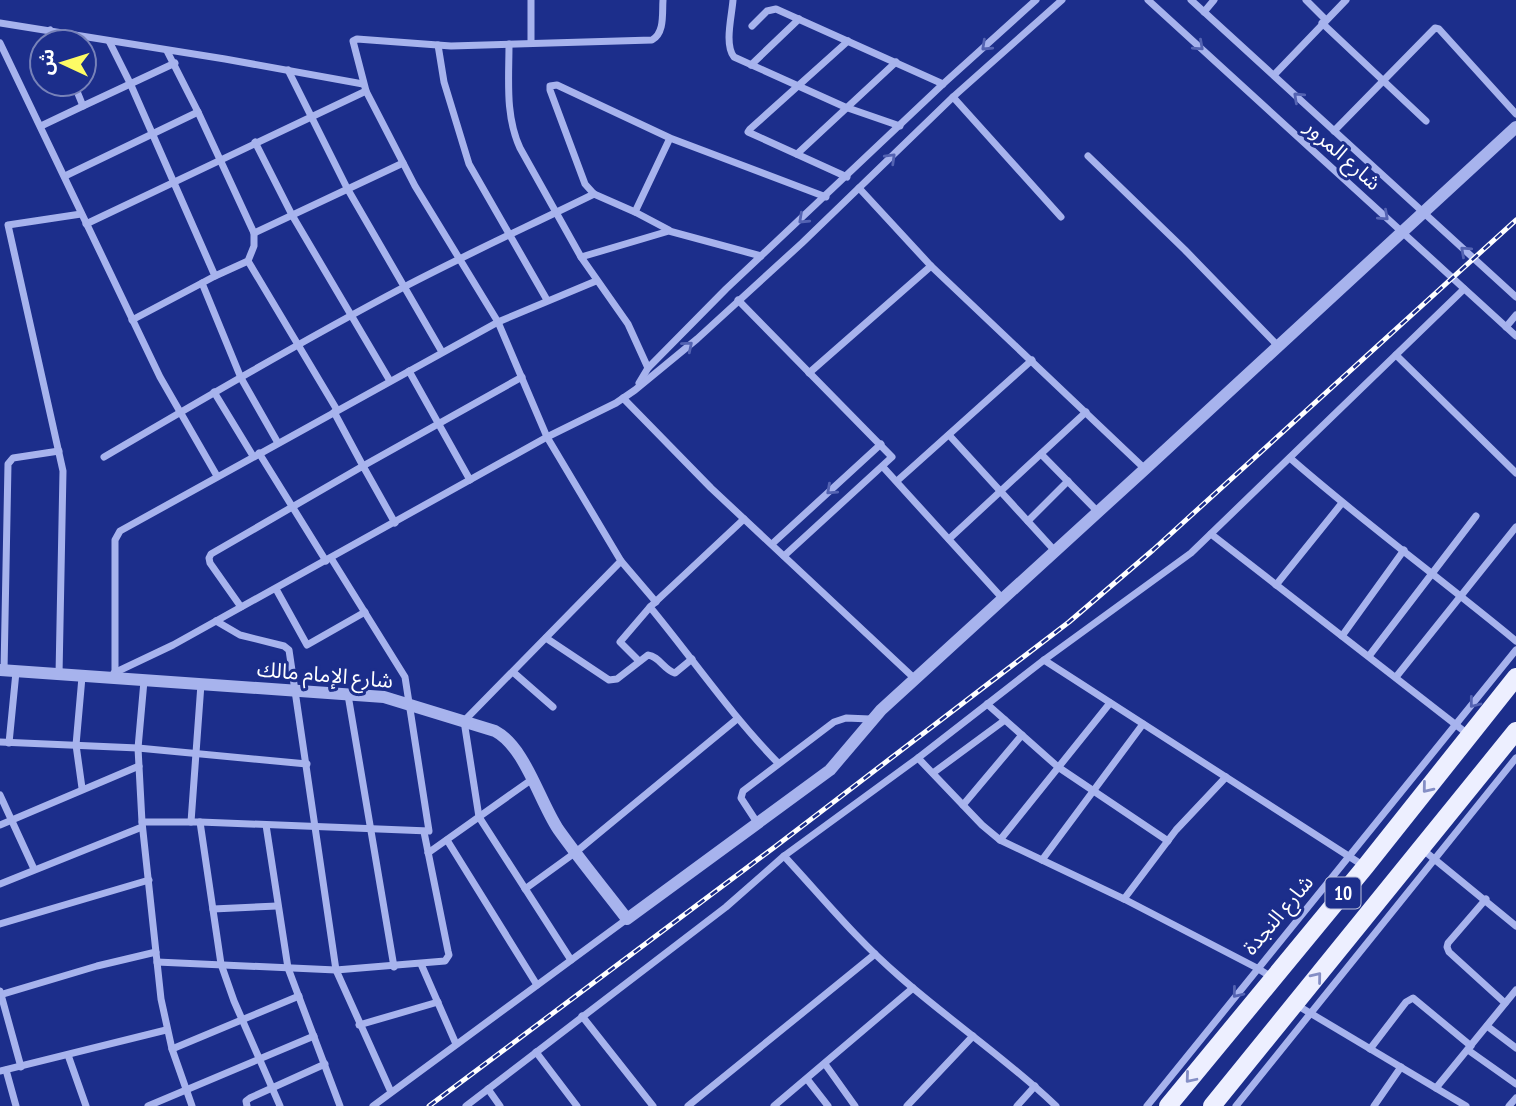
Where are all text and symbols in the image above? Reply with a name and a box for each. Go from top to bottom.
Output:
north arrow [28,28,98,98]
one-way arrow [981,37,994,50]
one-way arrow [1191,37,1204,50]
text: ش [33,48,59,76]
one-way arrow [1293,93,1306,106]
street label: شارع المرور [1298,113,1387,197]
one-way arrow [882,154,895,167]
one-way arrow [1376,208,1389,221]
one-way arrow [798,210,811,223]
one-way arrow [1461,247,1474,259]
one-way arrow [679,342,692,354]
one-way arrow [826,482,839,495]
street label: شارع الإمام مالك [256,655,394,697]
one-way arrow [1469,696,1482,708]
one-way arrow [1423,780,1436,793]
street label: شارع النجدة [1236,869,1320,961]
road number: 10 [1326,878,1360,908]
one-way arrow [1309,972,1321,985]
one-way arrow [1232,986,1245,998]
one-way arrow [1186,1071,1199,1083]

